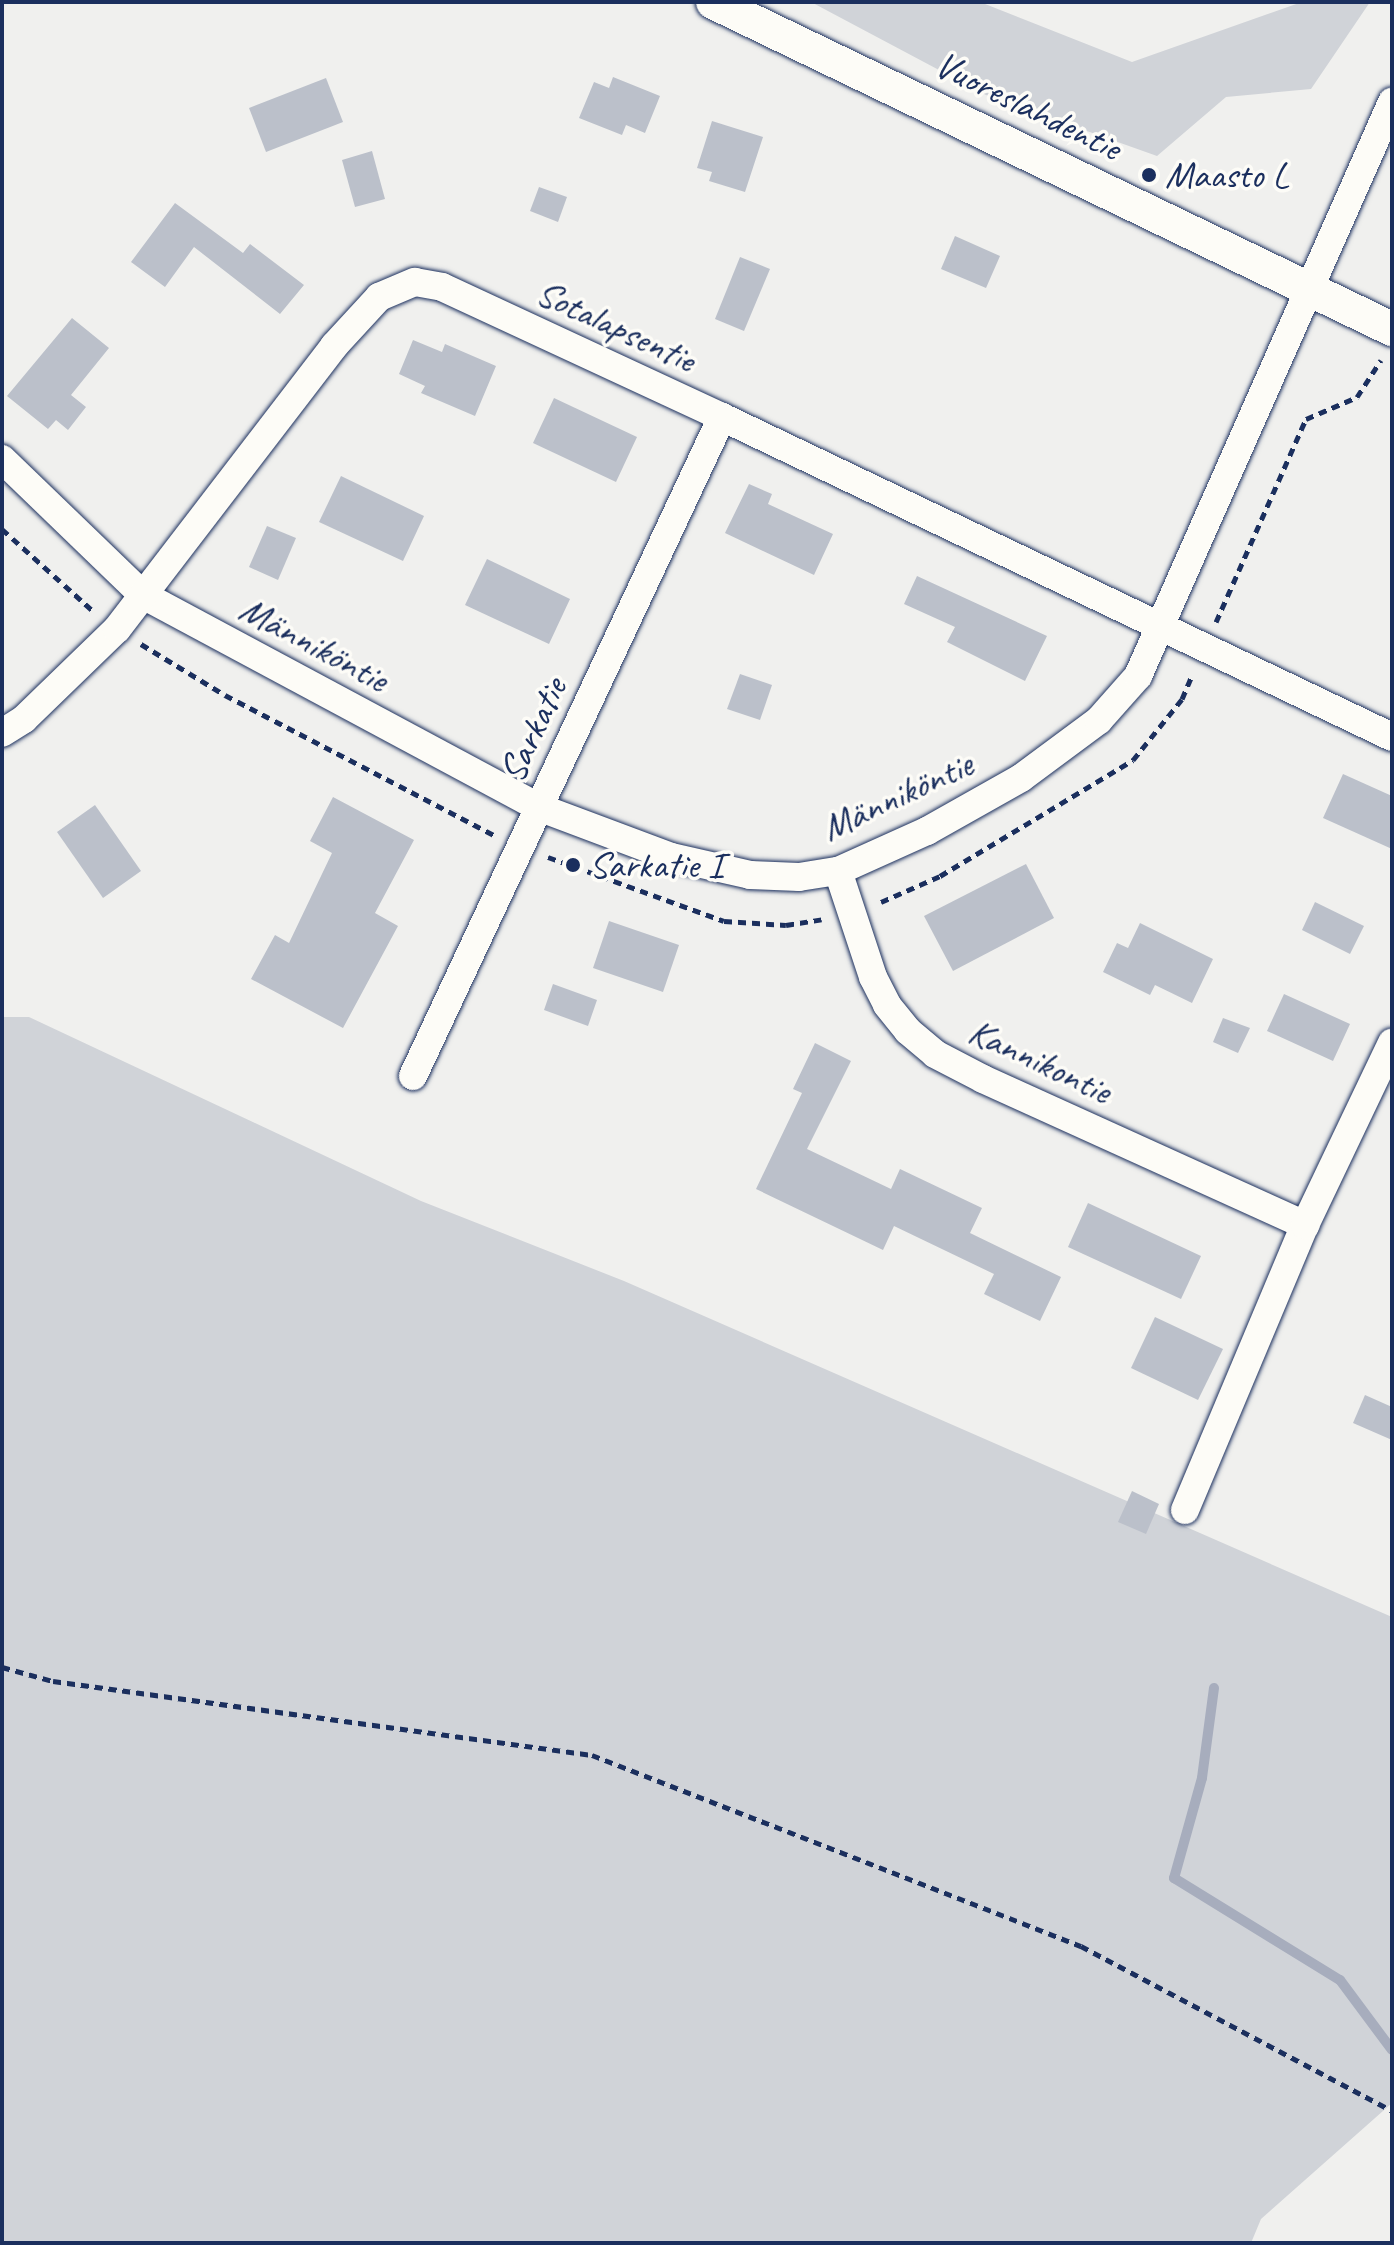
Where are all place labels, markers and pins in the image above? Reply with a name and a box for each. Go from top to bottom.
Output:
place label: Maasto L [1165,152,1289,198]
marker: Maasto L [1140,166,1158,184]
place label: Sarkatie I [589,842,723,888]
marker: Sarkatie I [564,856,582,874]

